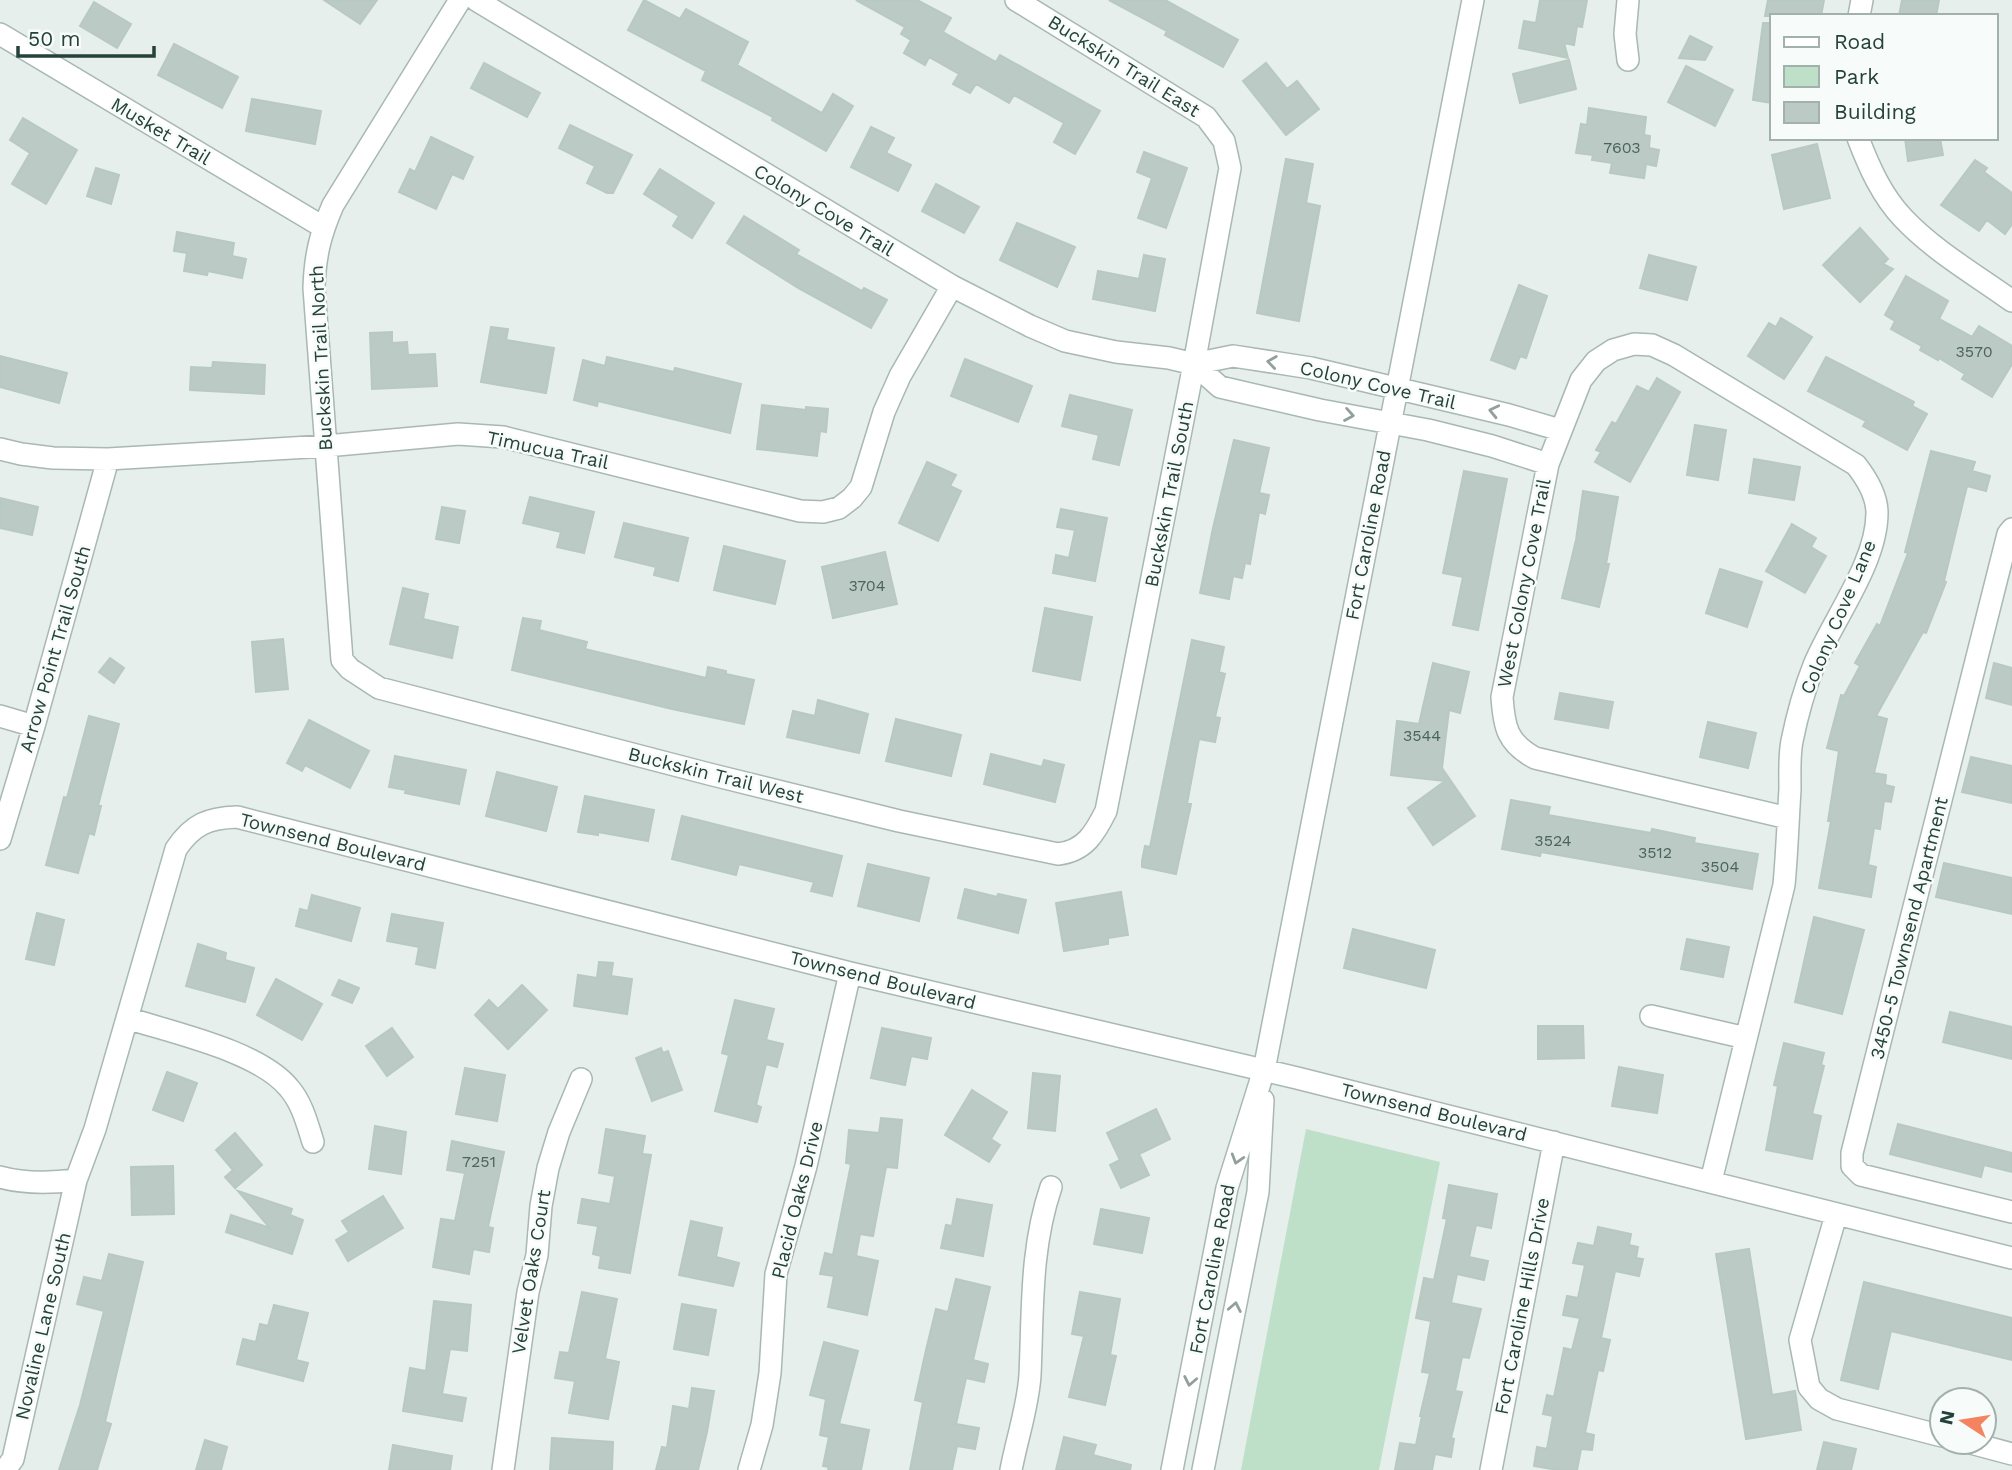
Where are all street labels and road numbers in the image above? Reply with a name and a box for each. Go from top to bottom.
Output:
street label: Buckskin Trail East [1044,10,1204,122]
street label: Musket Trail [107,92,215,170]
street label: Colony Cove Trail [750,159,898,261]
street label: Buckskin Trail North [305,264,337,452]
street label: Colony Cove Trail [1298,356,1458,414]
street label: Buckskin Trail South [1140,399,1198,589]
street label: Timucua Trail [485,426,611,474]
street label: Fort Caroline Road [1340,448,1396,622]
street label: West Colony Cove Trail [1492,476,1556,689]
street label: Colony Cove Lane [1795,536,1881,698]
street label: Arrow Point Trail South [14,543,96,755]
street label: Buckskin Trail West [626,742,806,808]
street label: 3450-5 Townsend Apartment [1865,794,1953,1062]
street label: Townsend Boulevard [238,808,428,876]
street label: Townsend Boulevard [788,946,978,1014]
street label: Townsend Boulevard [1339,1078,1529,1146]
street label: Placid Oaks Drive [766,1119,828,1281]
street label: Fort Caroline Road [1184,1182,1240,1356]
street label: Velvet Oaks Court [507,1188,555,1356]
street label: Fort Caroline Hills Drive [1490,1196,1554,1416]
street label: Novaline Lane South [10,1230,76,1422]

